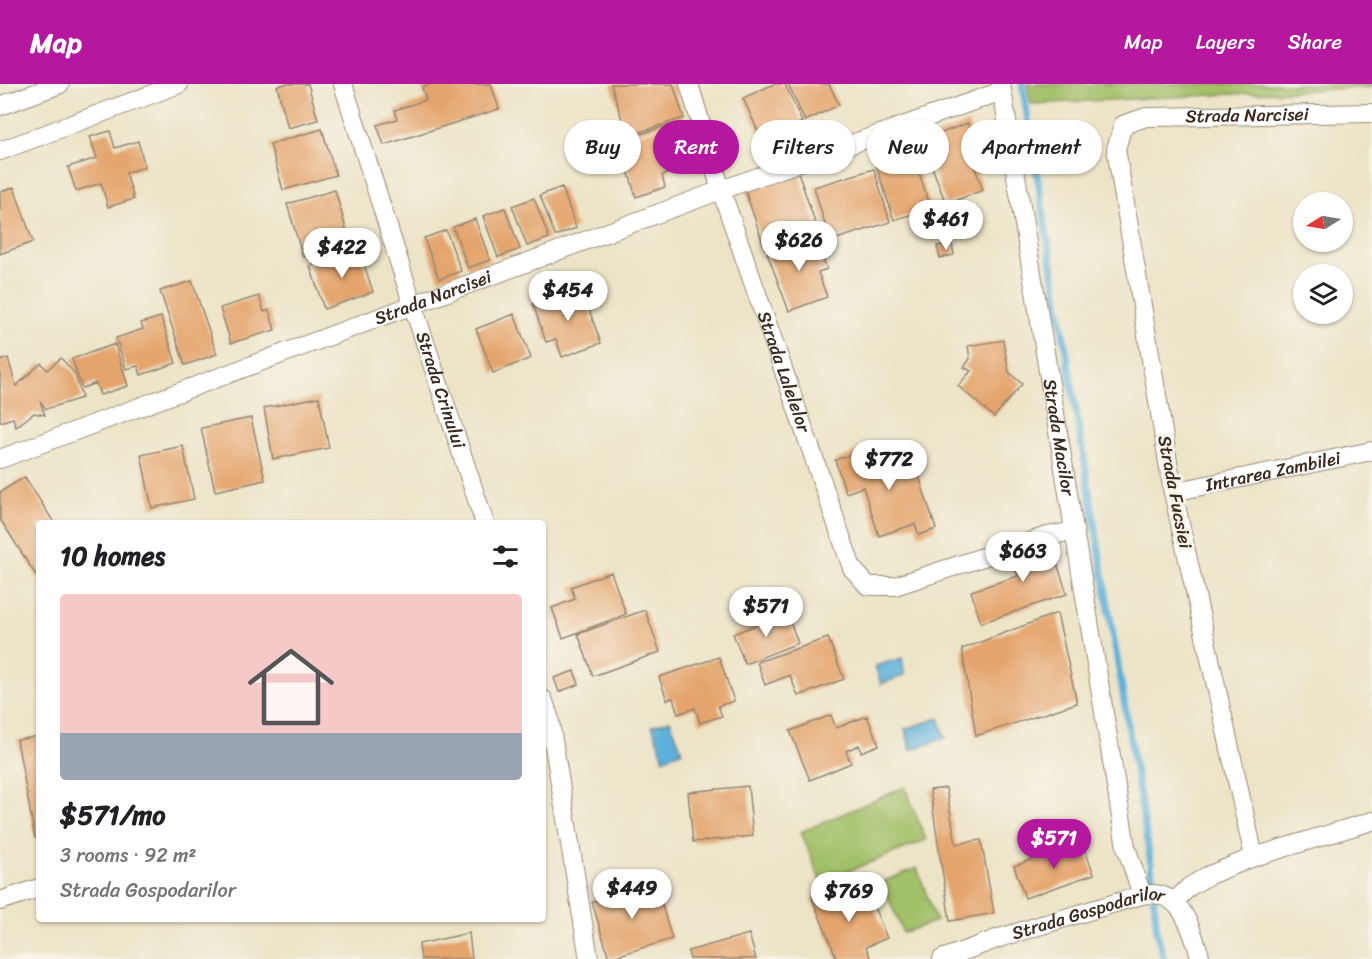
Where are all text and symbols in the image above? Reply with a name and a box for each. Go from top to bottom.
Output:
text: Map [30,18,82,67]
text: Map [1124,23,1163,61]
text: Layers [1196,23,1255,61]
text: Share [1288,23,1342,61]
street label: Strada Narcisei [1185,98,1310,132]
chip: Buy [564,120,641,174]
chip: Rent [653,120,739,174]
chip: Filters [751,120,855,174]
chip: New [867,120,949,174]
chip: Apartment [961,120,1102,174]
north arrow [1293,192,1353,252]
map controls [1293,192,1353,324]
pin: $461 [910,200,982,251]
text: $461 [923,202,969,237]
pin: $626 [763,221,835,272]
text: $626 [775,223,823,258]
pin: $422 [306,228,378,279]
text: $422 [317,230,367,265]
street label: Strada Narcisei [369,261,497,334]
button: layers [1293,264,1353,324]
pin: $454 [532,271,604,322]
text: $454 [543,273,593,308]
street label: Strada Lalelelor [748,307,820,438]
street label: Strada Crinului [406,327,475,453]
street label: Strada Macilor [1034,376,1084,500]
street label: Strada Fucsiei [1148,433,1202,552]
pin: $772 [853,440,925,491]
text: $772 [865,442,913,477]
street label: Intrarea Zambilei [1201,442,1345,501]
pin: $663 [987,532,1059,583]
text: 10 homes [60,533,165,579]
text: $663 [999,534,1047,569]
icon: filters [489,540,522,573]
pin: $571 [730,587,802,638]
text: $571 [743,589,789,624]
icon: home [237,633,345,741]
text: $571/mo [60,792,165,838]
pin: $571 [1018,819,1090,870]
text: $571 [1031,821,1077,856]
text: 3 rooms · 92 m² [60,838,196,873]
pin: $449 [596,869,668,920]
text: $449 [607,871,657,906]
pin: $769 [813,872,885,923]
text: Strada Gospodarilor [60,873,236,908]
text: $769 [825,874,873,909]
street label: Strada Gospodarilor [1008,878,1171,949]

